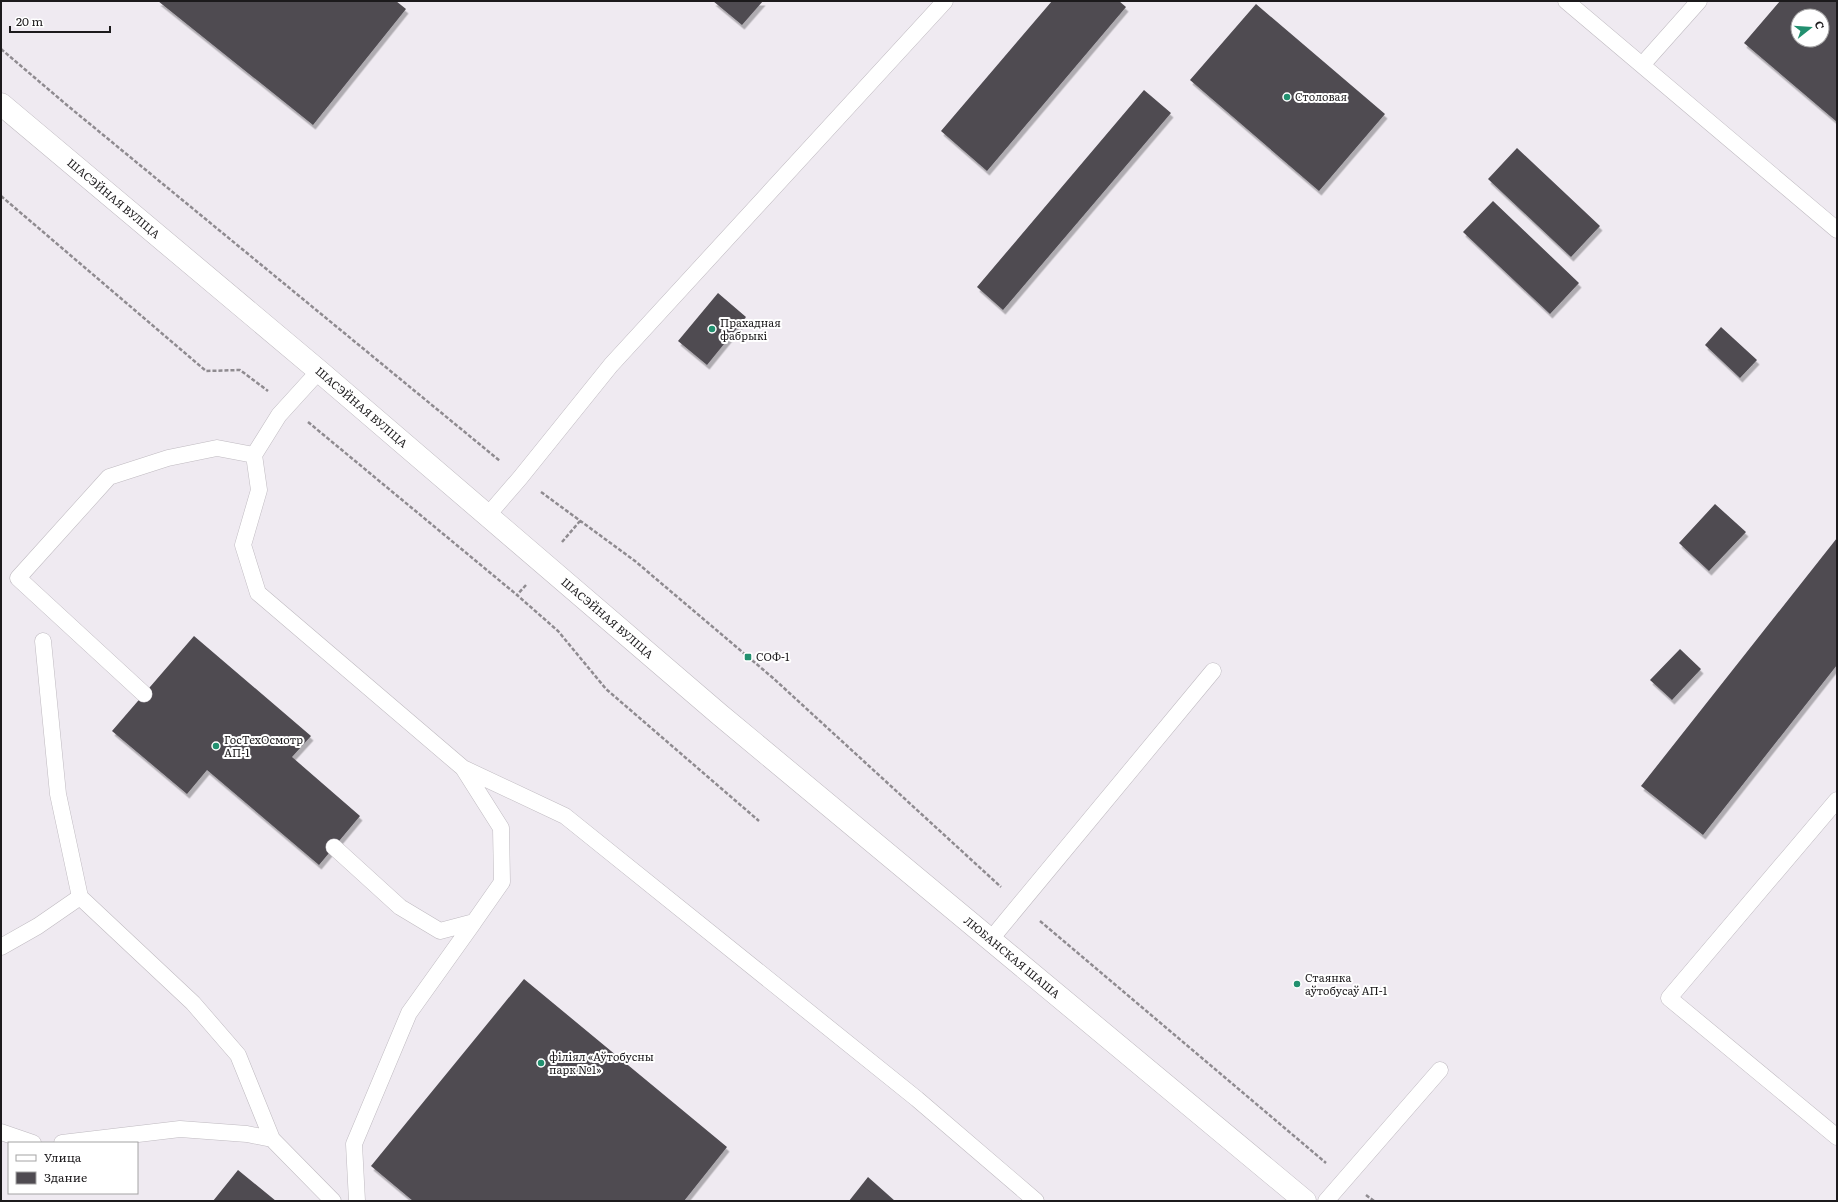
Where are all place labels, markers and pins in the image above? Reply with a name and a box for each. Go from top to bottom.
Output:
place label: Столовая [1295,88,1348,104]
marker: Столовая [1282,92,1292,102]
place label: Прахадная фабрыкі [720,314,781,343]
marker: Прахадная фабрыкі [707,324,717,334]
place label: СОФ-1 [756,648,790,664]
marker: СОФ-1 [743,652,753,662]
place label: ГосТехОсмотр АП-1 [224,731,303,760]
marker: ГосТехОсмотр АП-1 [211,741,221,751]
place label: Стаянка аўтобусаў АП-1 [1305,969,1388,998]
marker: Стаянка аўтобусаў АП-1 [1292,979,1302,989]
place label: філіял «Аўтобусны парк №1» [549,1048,654,1077]
marker: філіял «Аўтобусны парк №1» [536,1058,546,1068]

